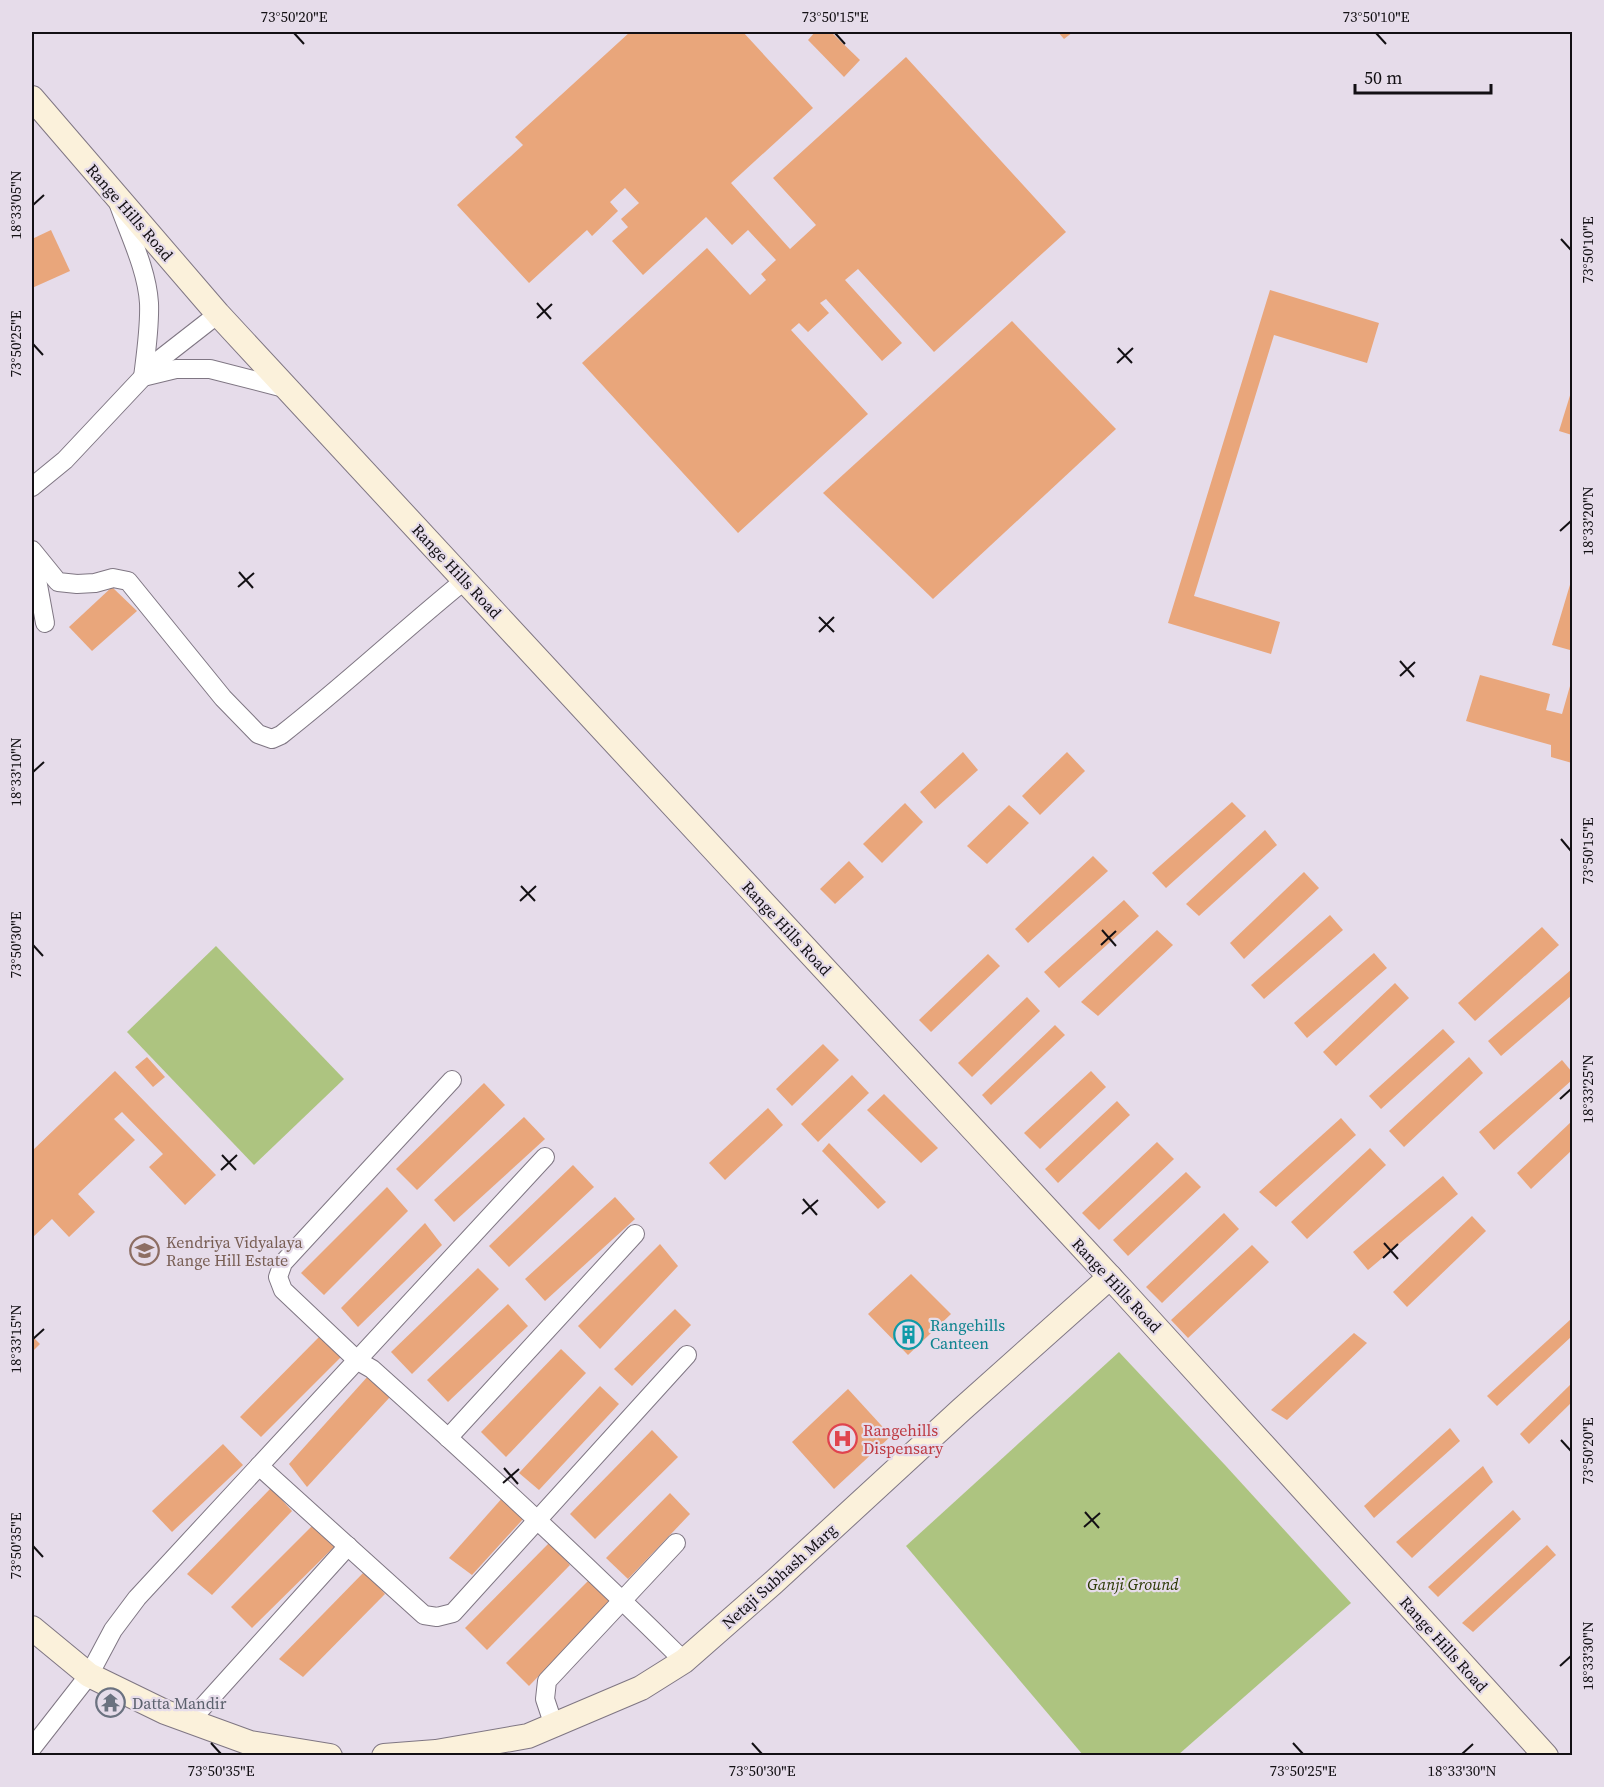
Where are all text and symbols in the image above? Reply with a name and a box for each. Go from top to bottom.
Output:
text: 73°50'20"E [260,6,328,27]
text: 73°50'15"E [801,6,869,27]
text: 73°50'10"E [1342,6,1410,27]
scale bar [1355,57,1492,95]
text: 50 m [1364,65,1402,90]
street label: Range Hills Road [82,159,178,265]
text: 18°33'05"N [5,170,26,240]
text: 73°50'10"E [1577,216,1598,284]
text: 73°50'25"E [5,310,26,378]
text: 18°33'20"N [1577,486,1598,556]
street label: Range Hills Road [407,519,507,623]
text: 18°33'10"N [5,737,26,807]
text: 73°50'15"E [1577,817,1598,885]
street label: Range Hills Road [737,876,837,980]
text: 73°50'30"E [5,911,26,979]
text: 18°33'25"N [1577,1054,1598,1124]
place label: Kendriya Vidyalaya Range Hill Estate [166,1231,303,1271]
street label: Range Hills Road [1067,1233,1167,1337]
school or university icon: Kendriya Vidyalaya Range Hill Estate [129,1235,161,1267]
text: 18°33'15"N [5,1304,26,1374]
place label: Rangehills Canteen [930,1314,1005,1354]
building icon: Rangehills Canteen [893,1318,925,1350]
text: 73°50'20"E [1577,1417,1598,1485]
place label: Rangehills Dispensary [863,1419,944,1459]
hospital icon: Rangehills Dispensary [826,1423,858,1455]
text: 73°50'35"E [5,1512,26,1580]
street label: Netaji Subhash Marg [717,1519,841,1633]
park label: Ganji Ground [1087,1573,1179,1595]
street label: Range Hills Road [1395,1591,1493,1697]
text: 18°33'30"N [1577,1621,1598,1691]
temple icon: Datta Mandir [95,1687,127,1719]
place label: Datta Mandir [132,1692,227,1714]
text: 73°50'35"E [187,1760,255,1781]
text: 73°50'30"E [728,1760,796,1781]
text: 73°50'25"E [1269,1760,1337,1781]
text: 18°33'30"N [1427,1760,1497,1781]

